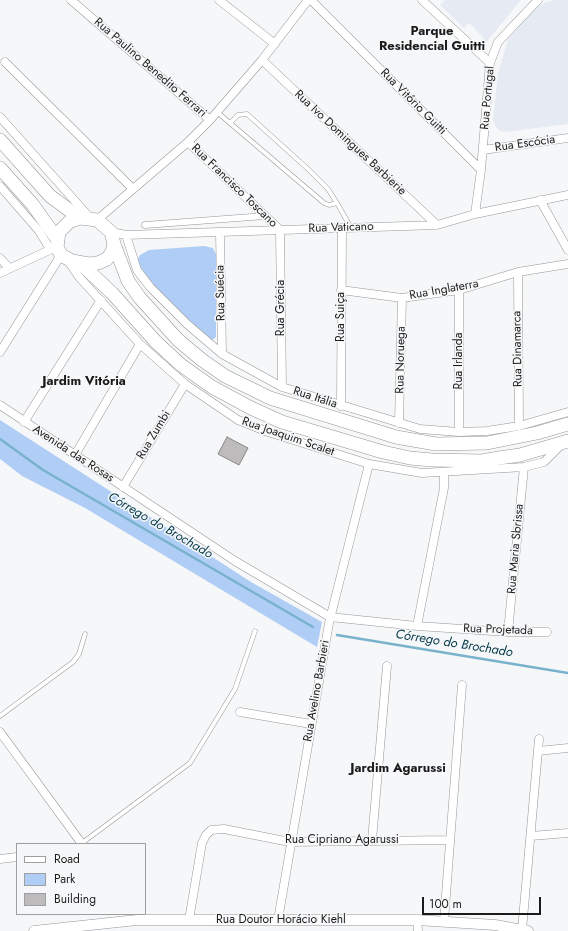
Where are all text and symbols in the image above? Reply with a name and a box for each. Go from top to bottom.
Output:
street label: Rua Paulino Benedito Ferrari [91,15,209,121]
district label: Parque Residencial Guitti [379,24,485,55]
street label: Rua Vitório Guitti [377,66,449,138]
street label: Rua Portugal [478,66,498,130]
street label: Rua Ivo Domingues Barbierie [291,87,409,199]
street label: Rua Escócia [494,133,556,155]
street label: Rua Francisco Toscano [188,141,280,231]
street label: Rua Vaticano [308,220,374,236]
street label: Rua Suécia [213,265,229,321]
street label: Rua Inglaterra [408,277,480,303]
street label: Rua Grécia [274,280,288,336]
street label: Rua Suiça [334,292,348,342]
street label: Rua Dinamarca [510,311,526,387]
street label: Rua Noruega [393,326,409,394]
street label: Rua Irlanda [452,333,466,389]
district label: Jardim Vitória [42,374,126,390]
street label: Rua Itália [291,384,339,412]
street label: Rua Zumbi [134,408,174,462]
street label: Rua Joaquim Scalet [240,414,336,460]
street label: Avenida das Rosas [30,422,116,486]
water label: Córrego do Brochado [105,490,215,562]
street label: Rua Maria Sbrissa [505,503,527,595]
street label: Rua Projetada [463,622,533,638]
water label: Córrego do Brochado [394,627,514,661]
street label: Rua Avelino Barbieri [301,639,333,743]
district label: Jardim Agarussi [350,761,446,777]
street label: Rua Cipriano Agarussi [285,833,399,847]
legend [16,843,146,915]
text: Road [54,850,80,868]
text: Park [54,870,75,888]
scale bar [424,889,543,915]
text: Building [54,890,96,908]
text: 100 m [429,895,462,913]
street label: Rua Doutor Horácio Kiehl [216,913,346,927]

